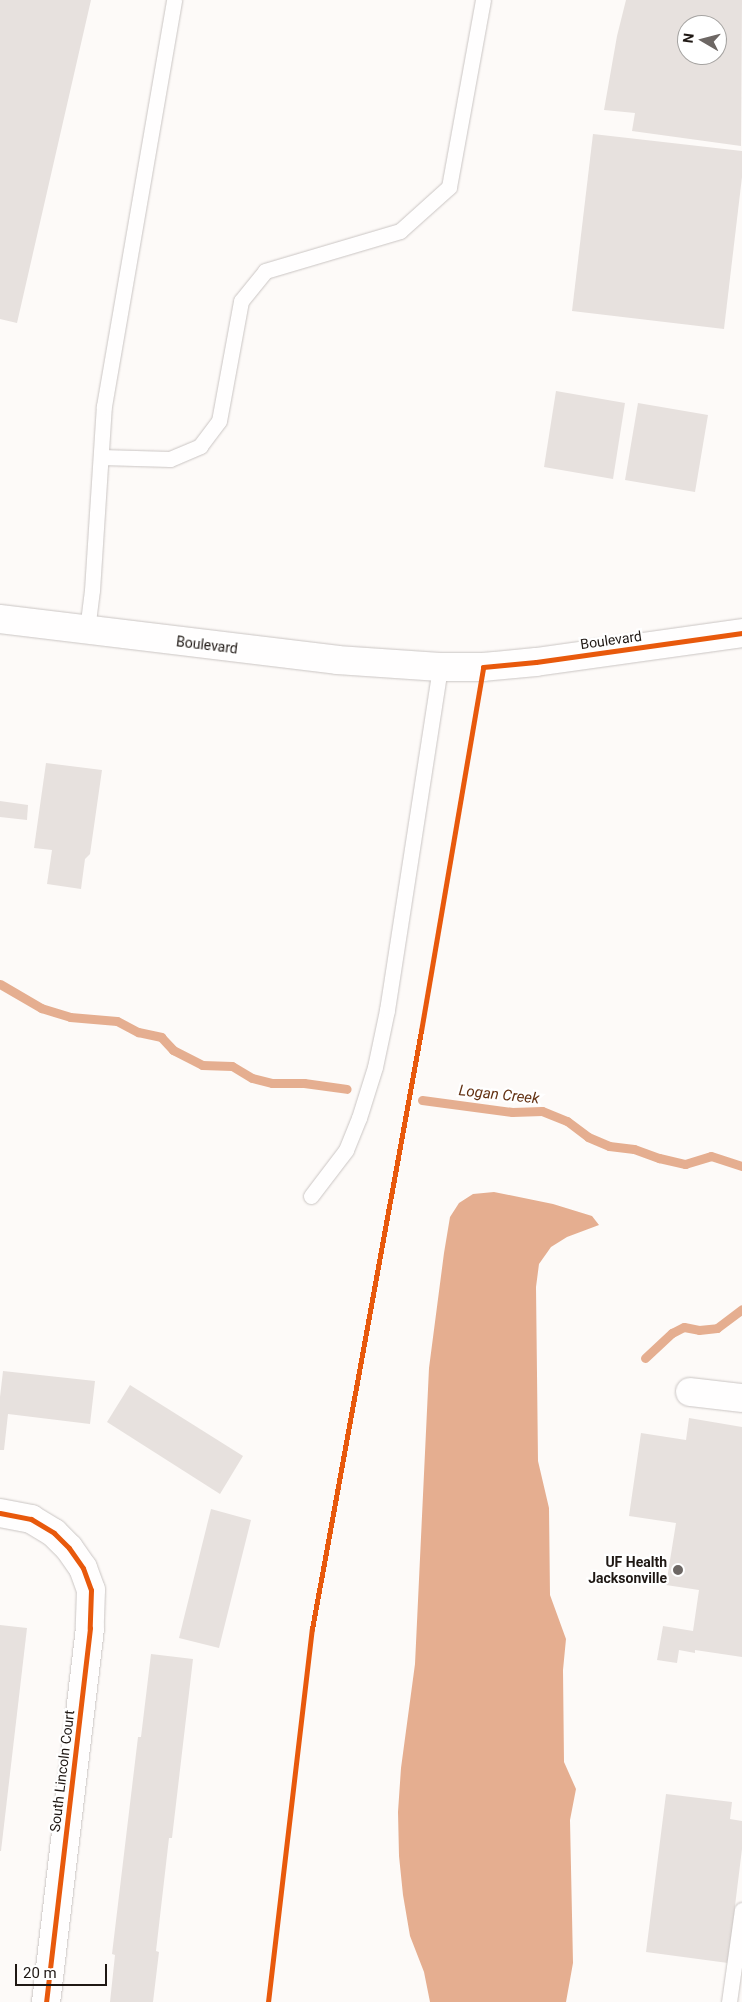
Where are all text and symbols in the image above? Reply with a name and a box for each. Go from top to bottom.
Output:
north arrow [677,15,727,65]
text: N [680,32,697,44]
street label: Boulevard [579,627,643,653]
street label: Boulevard [175,633,239,657]
water label: Logan Creek [458,1082,540,1108]
place label: UF Health Jacksonville [588,1554,667,1586]
marker: UF Health Jacksonville [671,1563,685,1577]
street label: South Lincoln Court [46,1709,78,1833]
scale bar [18,1954,110,1986]
text: 20 m [23,1964,57,1982]

